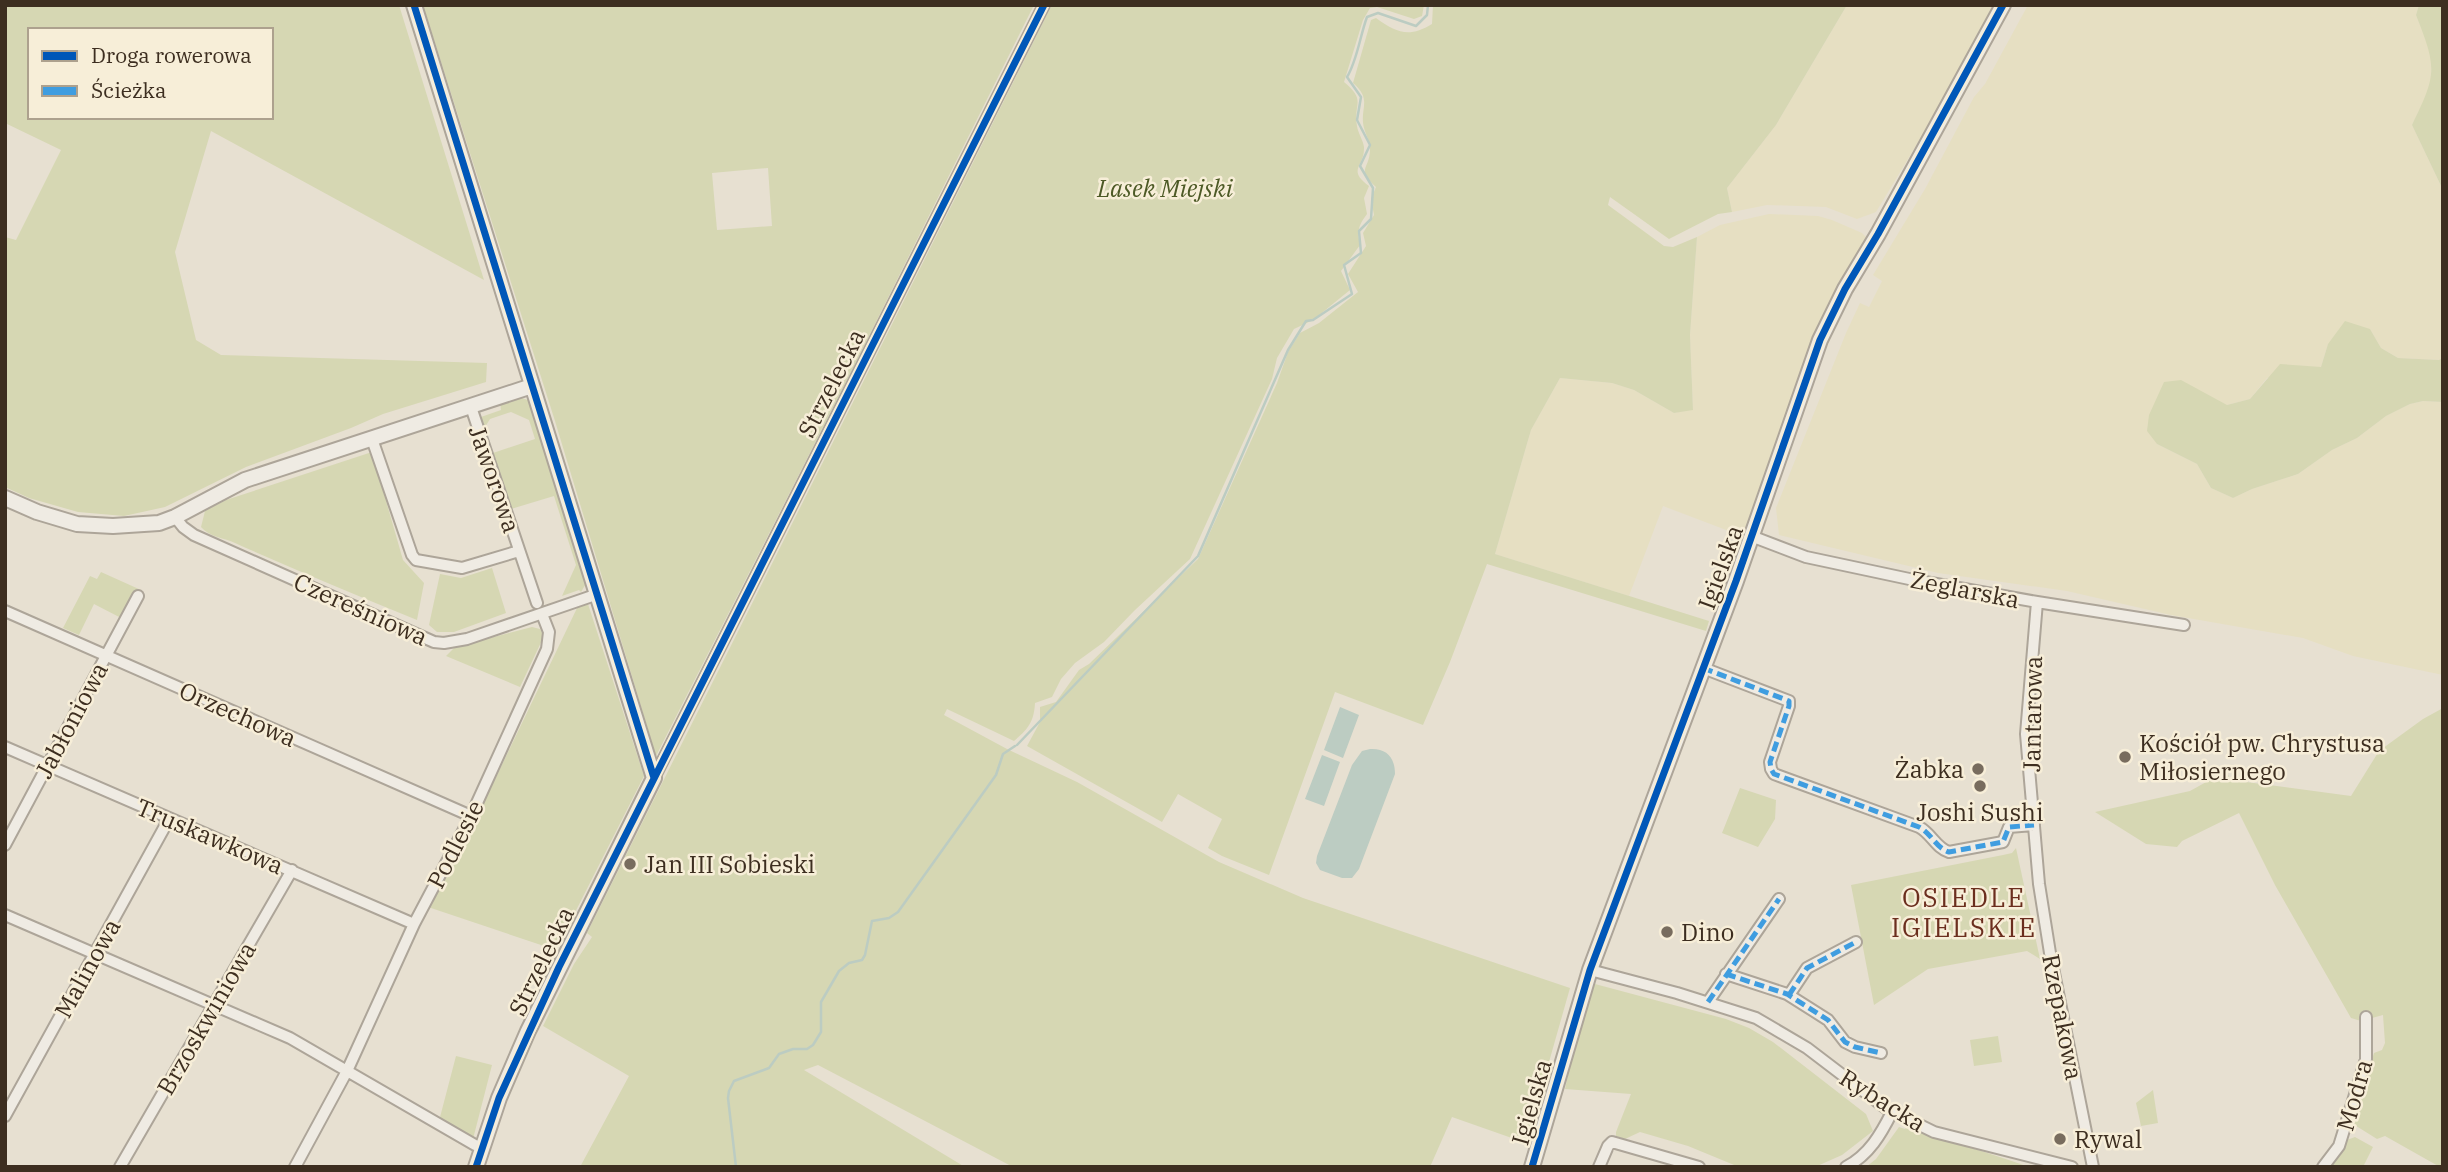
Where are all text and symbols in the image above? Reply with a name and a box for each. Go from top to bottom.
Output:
legend [28,28,273,119]
text: Droga rowerowa [91,41,252,69]
text: Ścieżka [91,76,166,104]
park label: Lasek Miejski [1096,172,1234,204]
street label: Strzelecka [790,323,872,443]
street label: Jaworowa [462,421,528,537]
street label: Igielska [1690,520,1750,614]
street label: Żeglarska [1908,563,2022,615]
street label: Czereśniowa [289,565,433,653]
street label: Jabłoniowa [27,656,115,784]
street label: Jantarowa [2015,656,2049,772]
street label: Orzechowa [174,674,302,754]
place label: Kościół pw. Chrystusa Miłosiernego [2139,727,2385,787]
marker: Kościół pw. Chrystusa Miłosiernego [2117,749,2133,765]
place label: Żabka [1894,753,1964,785]
marker: Żabka [1970,761,1986,777]
marker: Joshi Sushi [1972,778,1988,794]
street label: Truskawkowa [131,791,289,881]
street label: Podlesie [419,794,491,894]
place label: Joshi Sushi [1916,796,2044,828]
place label: Jan III Sobieski [644,848,815,880]
marker: Jan III Sobieski [622,856,638,872]
district label: OSIEDLE IGIELSKIE [1891,880,2037,944]
street label: Strzelecka [501,901,581,1021]
street label: Malinowa [47,913,127,1023]
place label: Dino [1681,916,1734,948]
marker: Dino [1659,924,1675,940]
street label: Brzoskwiniowa [149,936,263,1100]
street label: Rzepakowa [2035,951,2091,1083]
street label: Igielska [1504,1055,1558,1149]
street label: Modra [2329,1055,2379,1135]
street label: Rybacka [1834,1061,1932,1139]
place label: Rywal [2074,1123,2142,1155]
marker: Rywal [2052,1131,2068,1147]

